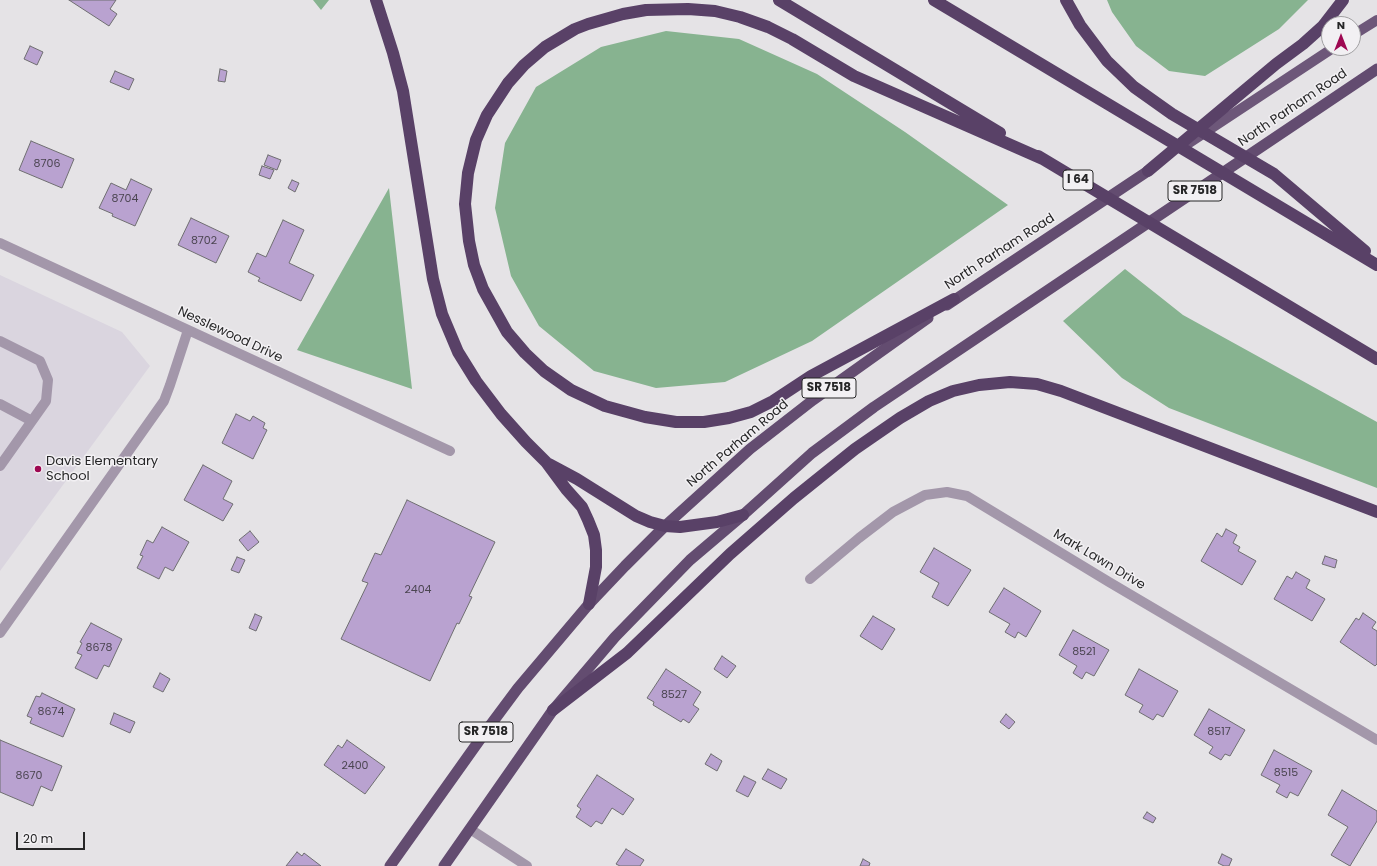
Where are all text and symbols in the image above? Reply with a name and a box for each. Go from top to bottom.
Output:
north arrow [1321,16,1361,56]
text: N [1337,17,1345,33]
street label: North Parham Road [1236,66,1350,150]
house number: 8706 [34,157,60,171]
road number: I 64 [1063,170,1093,190]
road number: SR 7518 [1168,181,1222,201]
house number: 8704 [112,192,138,206]
street label: North Parham Road [942,211,1058,293]
house number: 8702 [191,234,217,248]
street label: Nesslewood Drive [175,304,285,366]
road number: SR 7518 [802,378,856,398]
street label: North Parham Road [684,397,792,491]
place label: Davis Elementary School [46,454,158,485]
marker: Davis Elementary School [33,464,43,474]
street label: Mark Lawn Drive [1050,526,1148,594]
house number: 2404 [404,583,432,597]
house number: 8678 [86,641,112,655]
house number: 8521 [1072,645,1096,659]
house number: 8527 [661,688,687,702]
house number: 8674 [38,705,64,719]
road number: SR 7518 [459,722,513,742]
house number: 8517 [1207,725,1231,739]
house number: 2400 [341,759,369,773]
house number: 8515 [1274,766,1298,780]
house number: 8670 [16,769,42,783]
scale bar [18,824,87,850]
text: 20 m [23,830,53,847]

